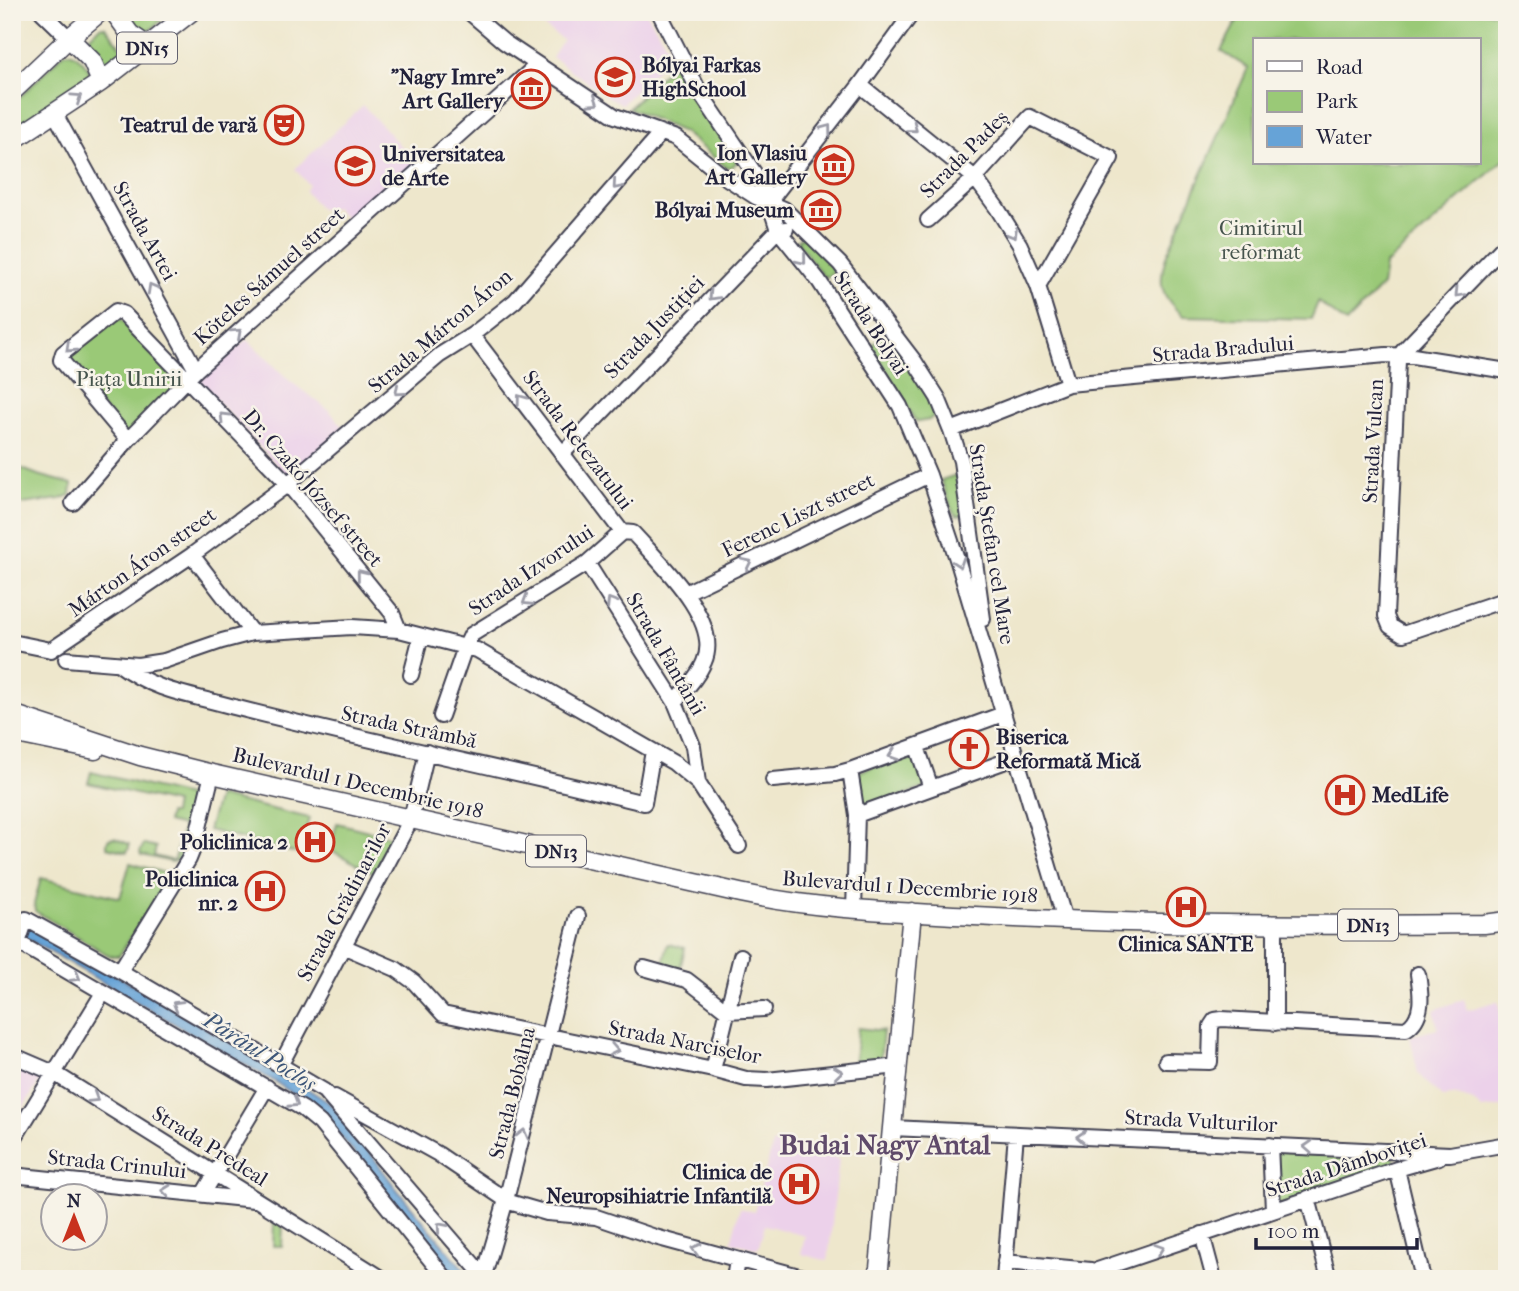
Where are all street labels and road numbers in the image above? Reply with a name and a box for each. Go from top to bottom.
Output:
road number: DN15 [117,32,177,64]
street label: Strada Padeș [915,105,1013,203]
street label: Strada Artei [108,177,182,285]
street label: Köteles Sámuel street [189,202,350,350]
street label: Strada Márton Áron [363,264,517,398]
street label: Strada Bolyai [829,267,913,379]
street label: Strada Justiției [599,271,710,384]
street label: Strada Bradului [1151,331,1295,367]
street label: Strada Retezatului [518,366,638,514]
street label: Strada Vulcan [1358,378,1388,504]
street label: Dr. Czakó József street [238,404,388,572]
street label: Strada Ștefan cel Mare [963,442,1020,646]
street label: Ferenc Liszt street [718,467,879,562]
street label: Márton Áron street [64,502,221,622]
street label: Strada Izvorului [464,519,598,621]
street label: Strada Fântânii [621,589,711,719]
street label: Strada Strâmbă [339,701,479,753]
street label: Bulevardul 1 Decembrie 1918 [230,742,486,824]
street label: Strada Grădinarilor [292,819,396,985]
road number: DN13 [526,836,586,866]
street label: Bulevardul 1 Decembrie 1918 [781,866,1039,908]
road number: DN13 [1338,909,1398,940]
street label: Strada Narciselor [607,1015,764,1069]
street label: Strada Bobâlna [484,1024,540,1162]
street label: Strada Predeal [148,1101,272,1191]
street label: Strada Vulturilor [1124,1105,1278,1137]
street label: Strada Dâmboviței [1262,1128,1430,1203]
street label: Strada Crinului [46,1145,188,1183]

